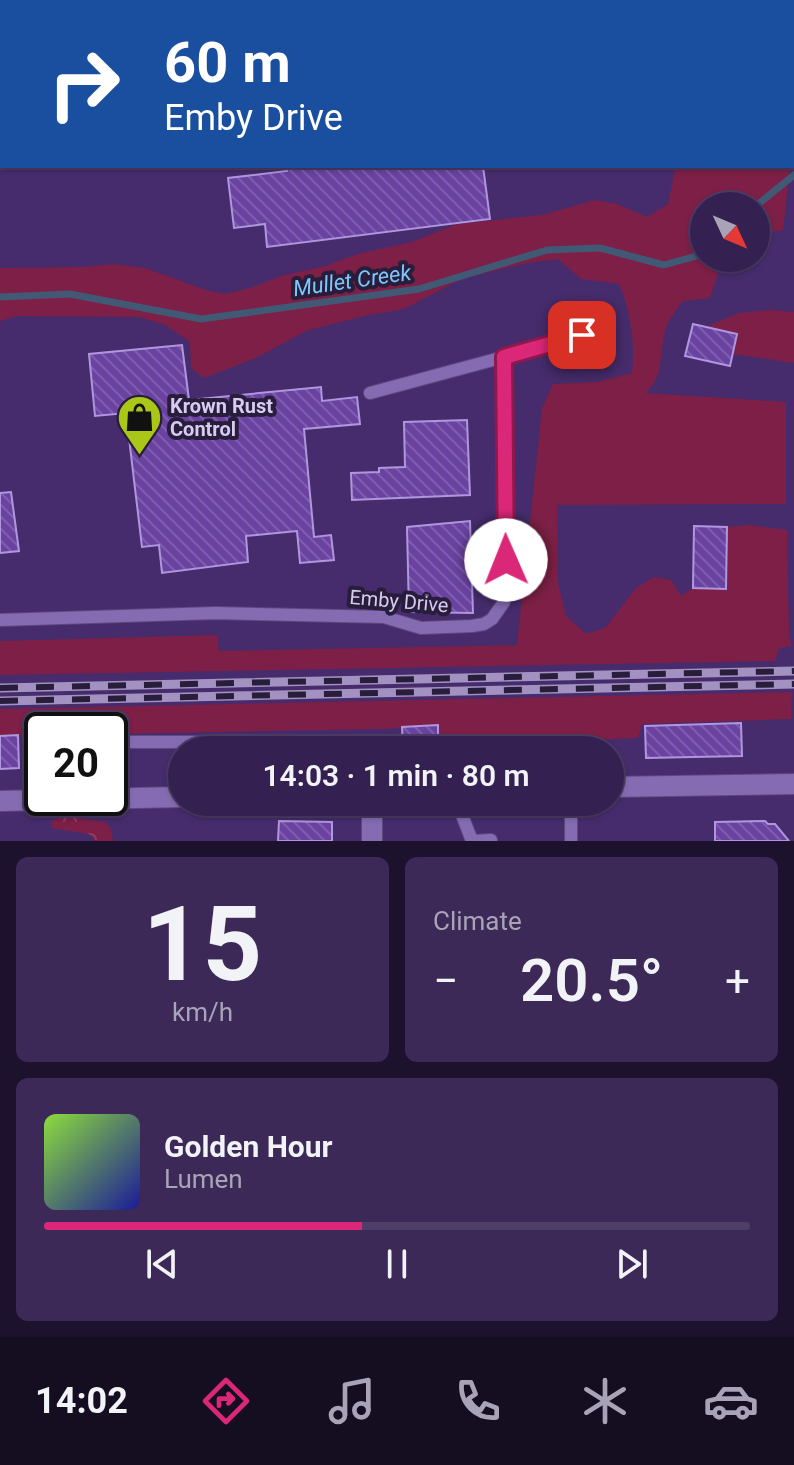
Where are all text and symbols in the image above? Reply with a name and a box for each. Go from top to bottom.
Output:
text: 60 m [164,30,291,96]
icon: right [32,32,136,136]
text: Emby Drive [164,97,343,139]
north arrow [690,192,770,272]
map controls [690,192,770,272]
water label: Mullet Creek [291,260,414,301]
pin [548,301,616,369]
icon: arrive [560,313,604,357]
shop icon: Krown Rust Control [115,394,163,457]
place label: Krown Rust Control [170,394,273,441]
position arrow [464,518,548,602]
street label: Emby Drive [348,585,450,617]
speed limit sign: 20 [24,712,128,816]
text: 14:03 · 1 min · 80 m [262,758,530,793]
text: 15 [143,884,262,1005]
text: Climate [433,906,522,936]
text: 20.5° [520,945,663,1016]
text: − [433,955,458,1007]
text: + [725,955,750,1007]
text: km/h [172,997,233,1027]
text: Golden Hour [164,1129,333,1164]
text: Lumen [164,1164,243,1194]
icon: previous [140,1242,184,1286]
icon: pause [375,1242,419,1286]
icon: next [610,1242,654,1286]
icon: directions [198,1373,254,1429]
icon: music [324,1373,380,1429]
icon: phone [450,1373,506,1429]
icon: climate [577,1373,633,1429]
icon: car [703,1373,759,1429]
text: 14:02 [35,1380,128,1422]

